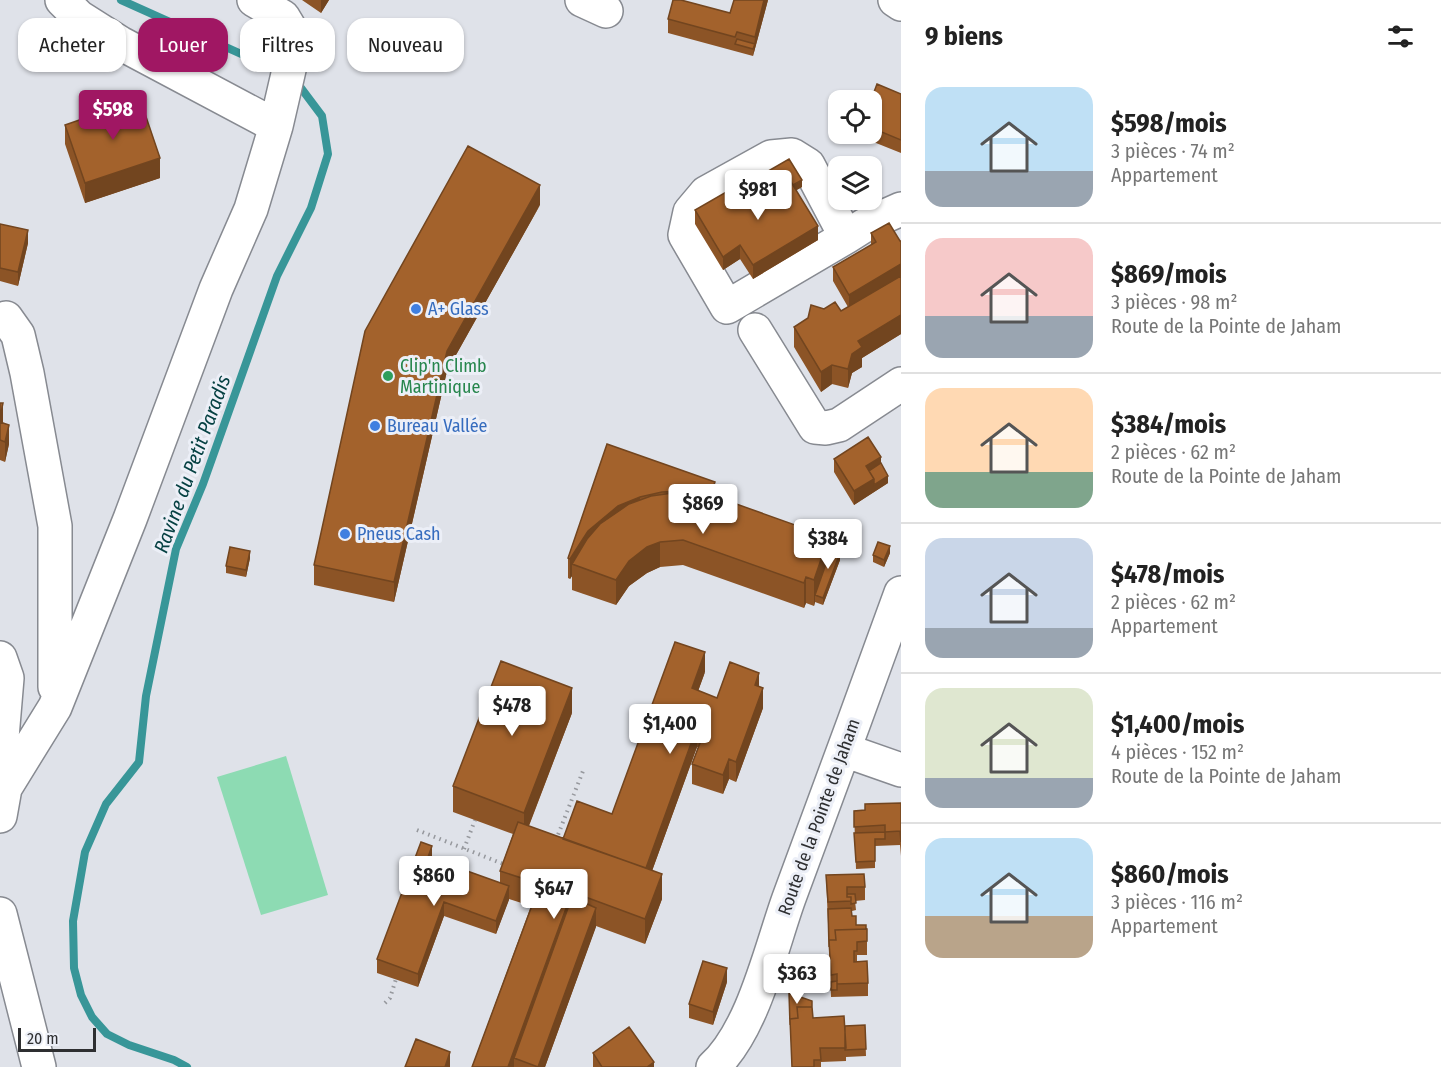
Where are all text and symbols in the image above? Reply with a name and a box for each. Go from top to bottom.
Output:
chip: Acheter [18,18,126,72]
chip: Louer [138,18,228,72]
chip: Filtres [240,18,335,72]
chip: Nouveau [347,18,464,72]
icon: filters [1384,20,1417,53]
text: 9 biens [925,21,1003,52]
pin: $598 [77,90,149,141]
map controls [828,90,882,210]
button: locate [828,90,882,144]
text: $598 [93,97,133,121]
text: $598/mois [1111,108,1227,139]
icon: home [973,111,1045,183]
text: 3 pièces · 74 m² [1111,139,1235,163]
button: layers [828,156,882,210]
text: Appartement [1111,163,1218,187]
pin: $981 [722,170,794,221]
text: $981 [739,177,777,201]
text: $869/mois [1111,259,1227,290]
icon: home [973,262,1045,334]
text: 3 pièces · 98 m² [1111,290,1237,314]
place label: A+ Glass [428,298,489,320]
marker: A+ Glass [409,302,423,316]
text: Route de la Pointe de Jaham [1111,314,1341,338]
place label: Clip'n Climb Martinique [400,355,487,398]
marker: Clip'n Climb Martinique [381,369,395,383]
water label: Ravine du Petit Paradis [149,371,236,556]
text: $384/mois [1111,409,1226,440]
icon: home [973,412,1045,484]
place label: Bureau Vallée [387,415,488,437]
marker: Bureau Vallée [368,419,382,433]
text: 2 pièces · 62 m² [1111,440,1236,464]
text: Route de la Pointe de Jaham [1111,464,1341,488]
pin: $869 [667,484,739,535]
text: $869 [682,491,724,515]
pin: $384 [792,519,864,570]
place label: Pneus Cash [357,523,441,545]
text: $384 [808,526,848,550]
marker: Pneus Cash [338,527,352,541]
text: $478/mois [1111,559,1224,590]
icon: home [973,562,1045,634]
text: 2 pièces · 62 m² [1111,590,1236,614]
text: Appartement [1111,614,1218,638]
pin: $478 [476,686,548,737]
text: $478 [493,693,531,717]
pin: $1,400 [621,704,719,755]
text: $1,400/mois [1111,709,1244,740]
text: $1,400 [643,711,697,735]
icon: home [973,712,1045,784]
street label: Route de la Pointe de Jaham [773,716,865,918]
text: 4 pièces · 152 m² [1111,740,1244,764]
text: Route de la Pointe de Jaham [1111,764,1341,788]
pin: $860 [398,856,470,907]
text: $860/mois [1111,859,1229,890]
icon: home [973,862,1045,934]
text: $860 [413,863,455,887]
pin: $647 [518,869,590,920]
text: $647 [535,876,573,900]
text: 3 pièces · 116 m² [1111,890,1243,914]
text: Appartement [1111,914,1218,938]
pin: $363 [761,954,833,1005]
text: $363 [777,961,817,985]
scale bar [18,1025,96,1052]
text: 20 m [27,1029,58,1048]

